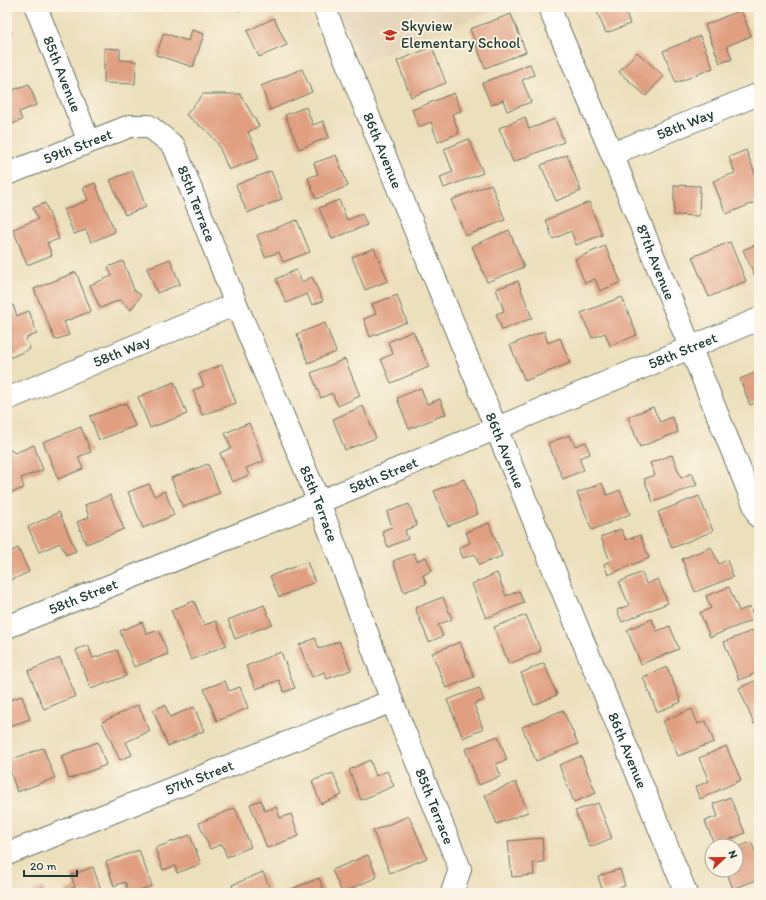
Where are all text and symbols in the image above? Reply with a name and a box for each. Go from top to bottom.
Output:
place label: Skyview Elementary School [401,17,521,52]
school or university icon: Skyview Elementary School [382,27,398,43]
street label: 85th Avenue [39,33,85,115]
street label: 58th Way [654,104,716,144]
street label: 86th Avenue [359,110,406,191]
street label: 59th Street [41,125,115,168]
street label: 85th Terrace [174,163,220,244]
street label: 87th Avenue [632,222,679,303]
street label: 58th Street [646,328,720,373]
street label: 58th Way [90,332,153,371]
street label: 86th Avenue [482,410,529,491]
street label: 58th Street [346,453,421,497]
street label: 85th Terrace [296,463,342,544]
street label: 58th Street [46,574,121,618]
street label: 86th Avenue [604,710,651,791]
street label: 57th Street [163,756,237,799]
street label: 85th Terrace [411,766,458,847]
north arrow [704,838,744,878]
text: N [725,849,740,860]
scale bar [24,852,77,878]
text: 20 m [30,859,57,873]

